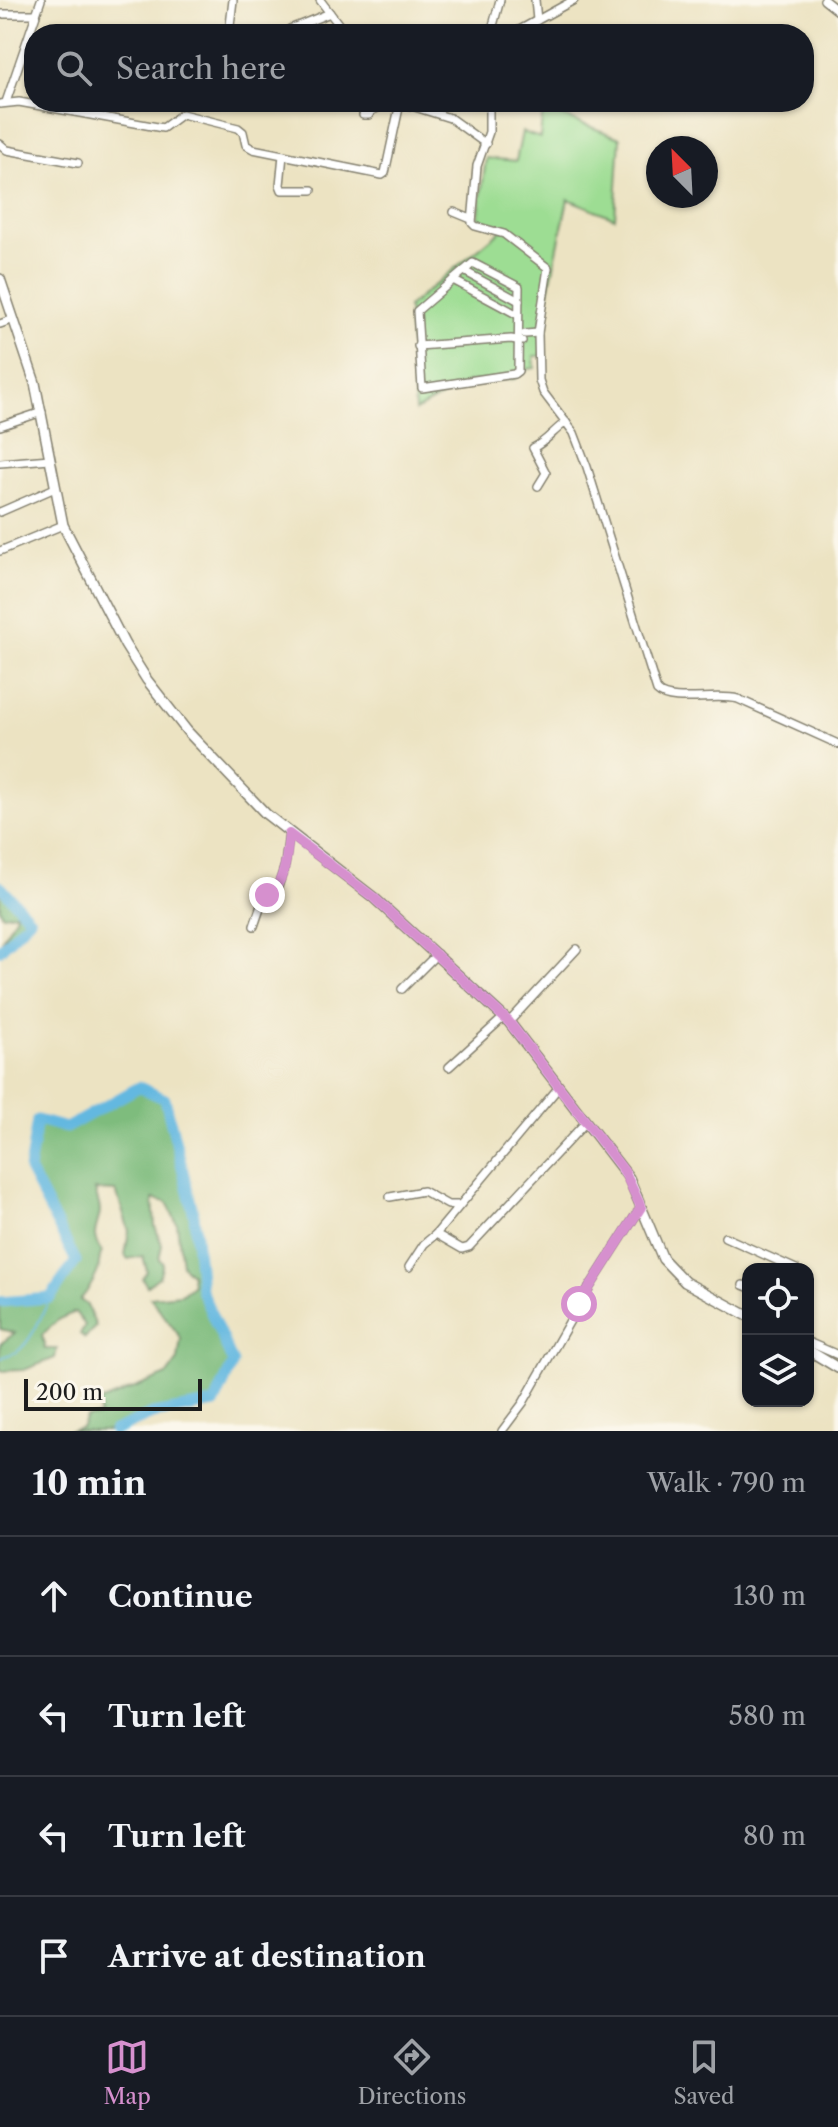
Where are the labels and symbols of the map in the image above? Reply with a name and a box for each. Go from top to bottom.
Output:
north arrow [646,136,718,208]
route end [249,877,285,913]
route start [561,1286,597,1322]
scale bar [24,1375,202,1411]

